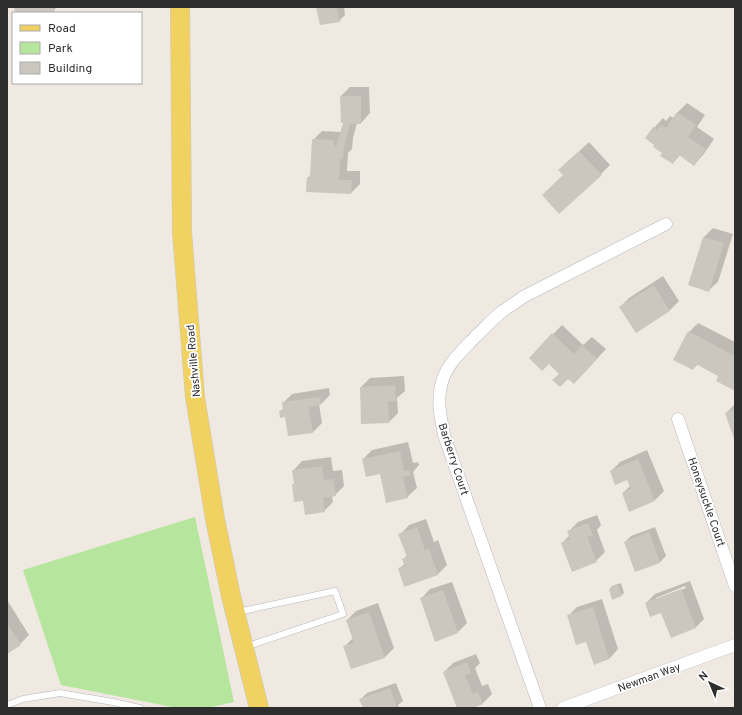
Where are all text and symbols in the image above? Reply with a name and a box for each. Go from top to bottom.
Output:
legend [12,12,142,84]
text: Road [48,21,76,37]
text: Park [48,41,73,57]
text: Building [48,61,92,77]
street label: Nashville Road [184,324,204,398]
street label: Barberry Court [435,421,471,497]
street label: Honeysuckle Court [684,456,728,549]
street label: Newman Way [616,660,683,696]
north arrow [690,663,730,703]
text: N [696,669,711,684]

